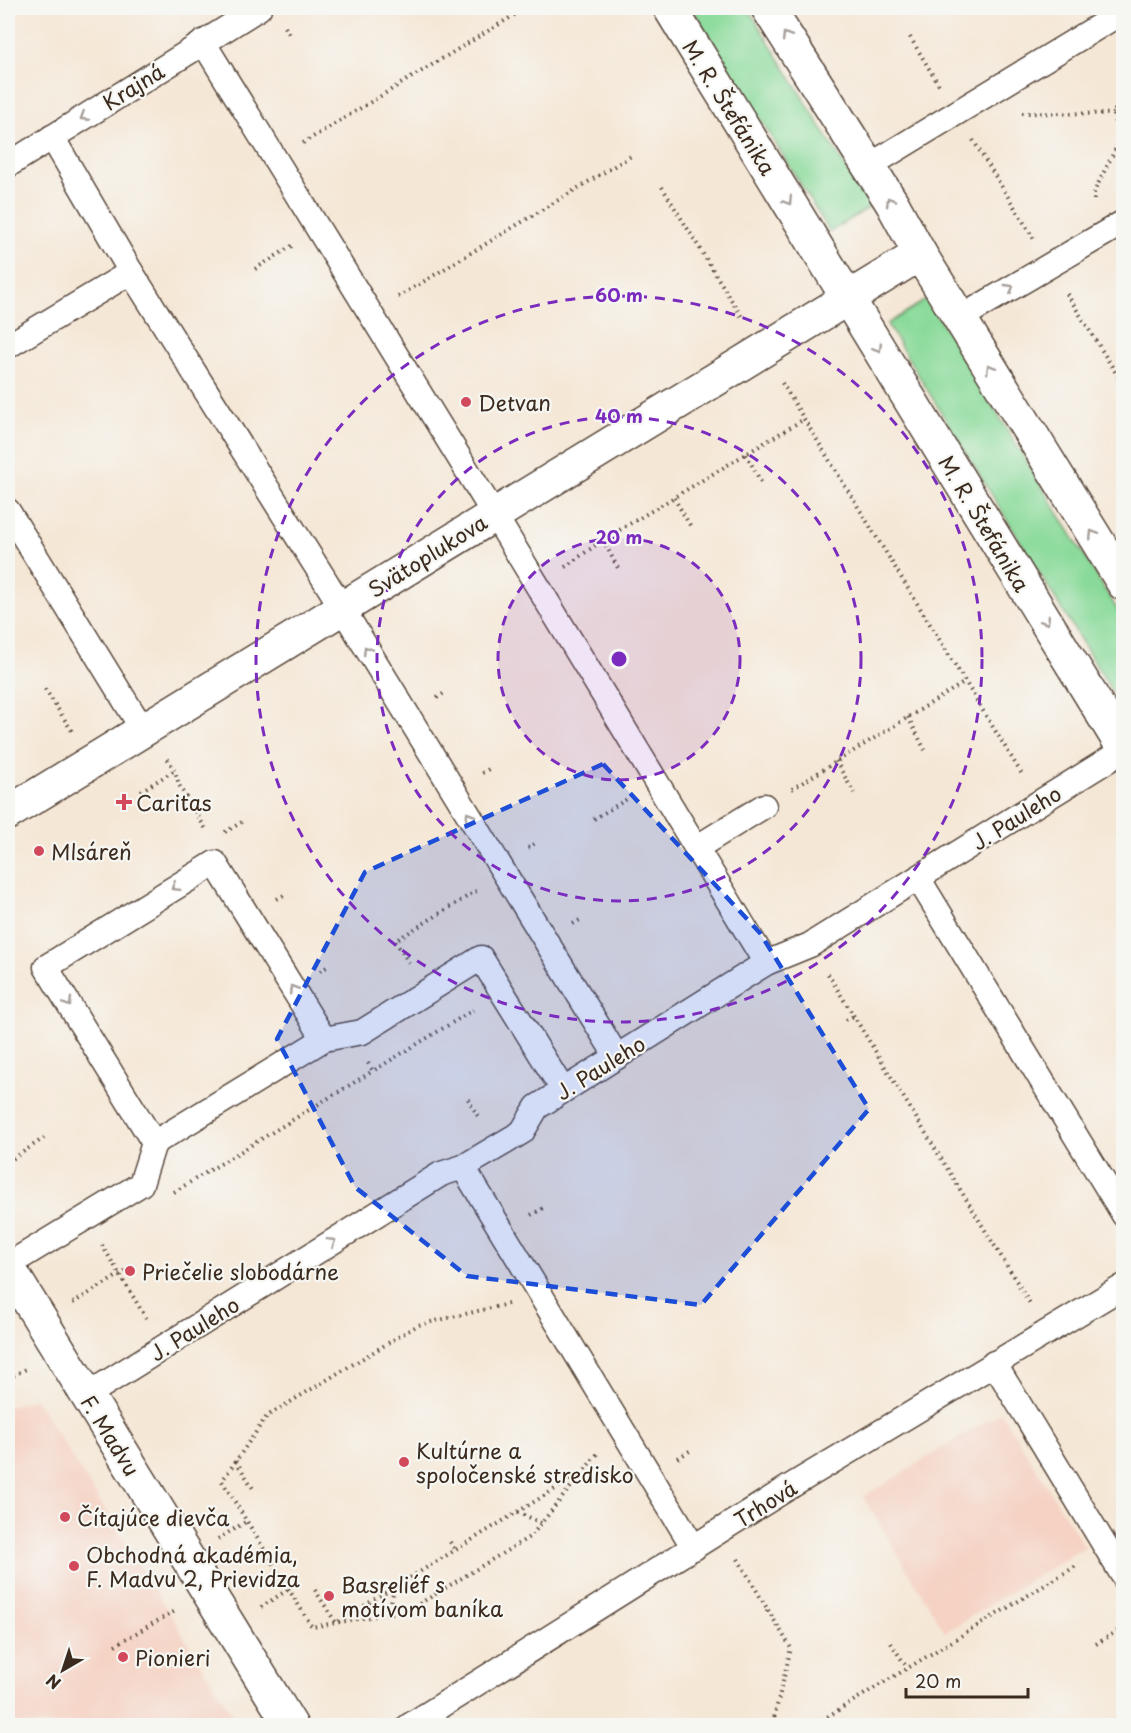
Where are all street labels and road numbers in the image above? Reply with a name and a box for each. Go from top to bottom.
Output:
street label: M. R. Štefánika [676,33,785,182]
street label: Krajná [96,55,170,117]
street label: M. R. Štefánika [932,449,1039,598]
street label: Svätoplukova [361,506,493,604]
street label: J. Pauleho [965,777,1067,857]
street label: J. Pauleho [549,1027,651,1107]
street label: J. Pauleho [143,1288,245,1368]
street label: F. Madvu [74,1388,148,1482]
street label: Trhová [727,1471,803,1535]

